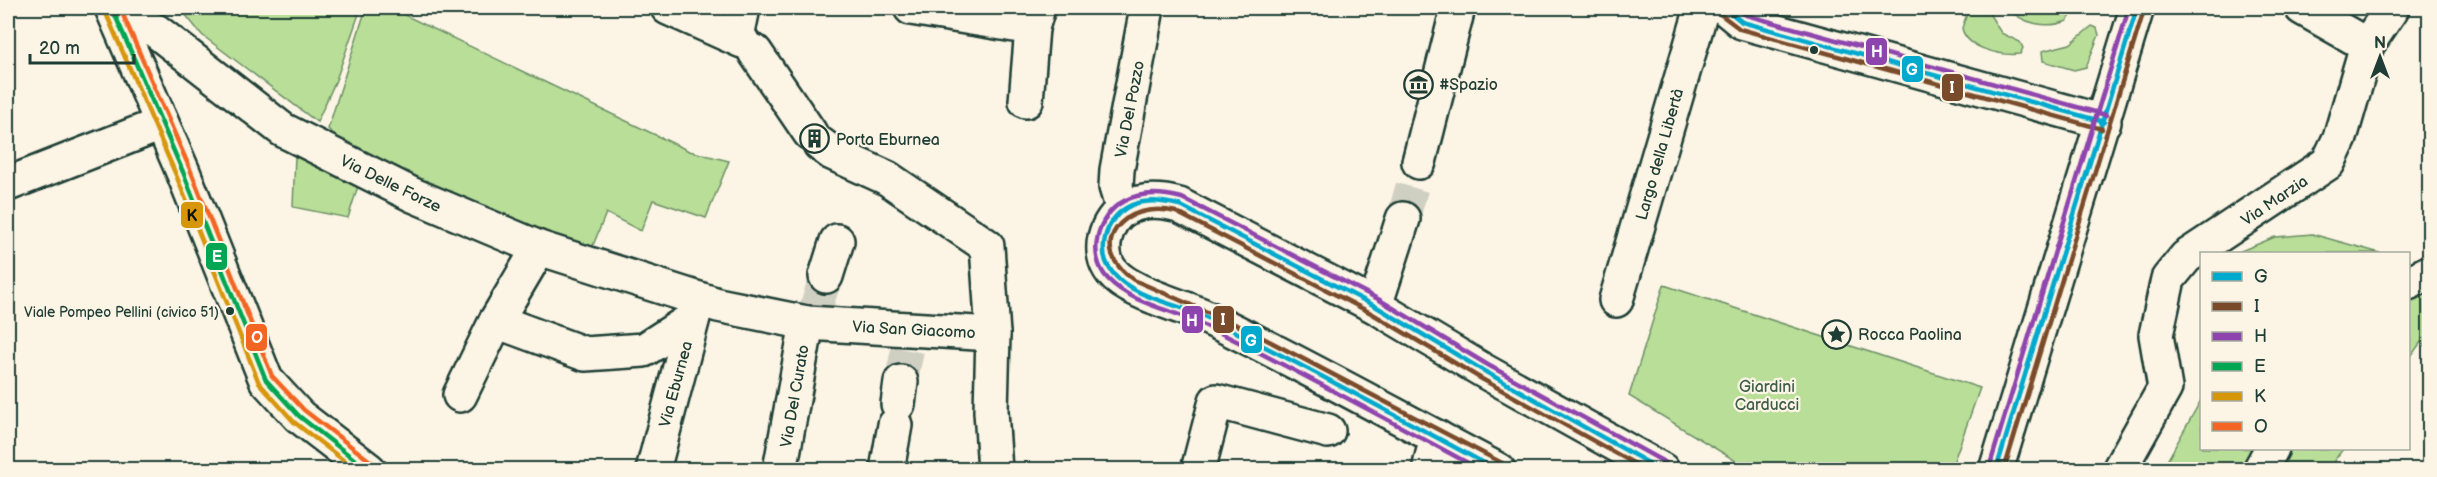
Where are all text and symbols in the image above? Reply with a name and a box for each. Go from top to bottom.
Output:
scale bar [30,27,134,65]
north arrow [2350,27,2410,87]
text: N [2374,34,2386,53]
line badge: H [1865,37,1888,66]
text: 20 m [39,38,80,59]
text: H [1871,43,1883,62]
unlabelled marker [1808,44,1820,56]
line badge: G [1901,55,1924,83]
street label: Via Del Pozzo [1112,59,1149,159]
text: G [1906,61,1918,80]
museum icon: #Spazio [1402,68,1434,100]
line badge: I [1941,73,1964,102]
place label: #Spazio [1439,76,1498,95]
text: I [1949,79,1955,98]
street label: Largo della Libertà [1633,86,1688,222]
building icon: Porta Eburnea [799,123,831,155]
place label: Porta Eburnea [836,131,940,150]
street label: Via Delle Forze [337,152,444,217]
street label: Via Marzia [2238,172,2312,230]
line badge: K [180,201,204,229]
text: K [187,207,198,226]
line badge: E [205,242,228,271]
text: E [212,248,222,267]
legend [2200,252,2410,450]
text: G [2254,266,2268,287]
text: I [2254,296,2260,317]
place label: Viale Pompeo Pellini (civico 51) [24,304,219,321]
marker: Viale Pompeo Pellini (civico 51) [224,305,236,317]
line badge: H [1181,305,1204,334]
line badge: I [1212,305,1235,334]
text: I [1220,311,1226,330]
text: H [1186,312,1198,331]
street label: Via San Giacomo [852,318,976,343]
place icon: Rocca Paolina [1821,318,1853,350]
line badge: O [245,323,268,352]
line badge: G [1240,325,1263,354]
place label: Rocca Paolina [1858,326,1962,345]
text: H [2254,326,2267,347]
text: O [251,329,263,348]
text: G [1245,332,1257,351]
street label: Via Eburnea [656,339,697,430]
street label: Via Del Curato [777,343,814,449]
text: E [2254,356,2266,377]
park label: Giardini Carducci [1735,378,1799,415]
text: K [2254,386,2266,407]
text: O [2254,416,2268,437]

